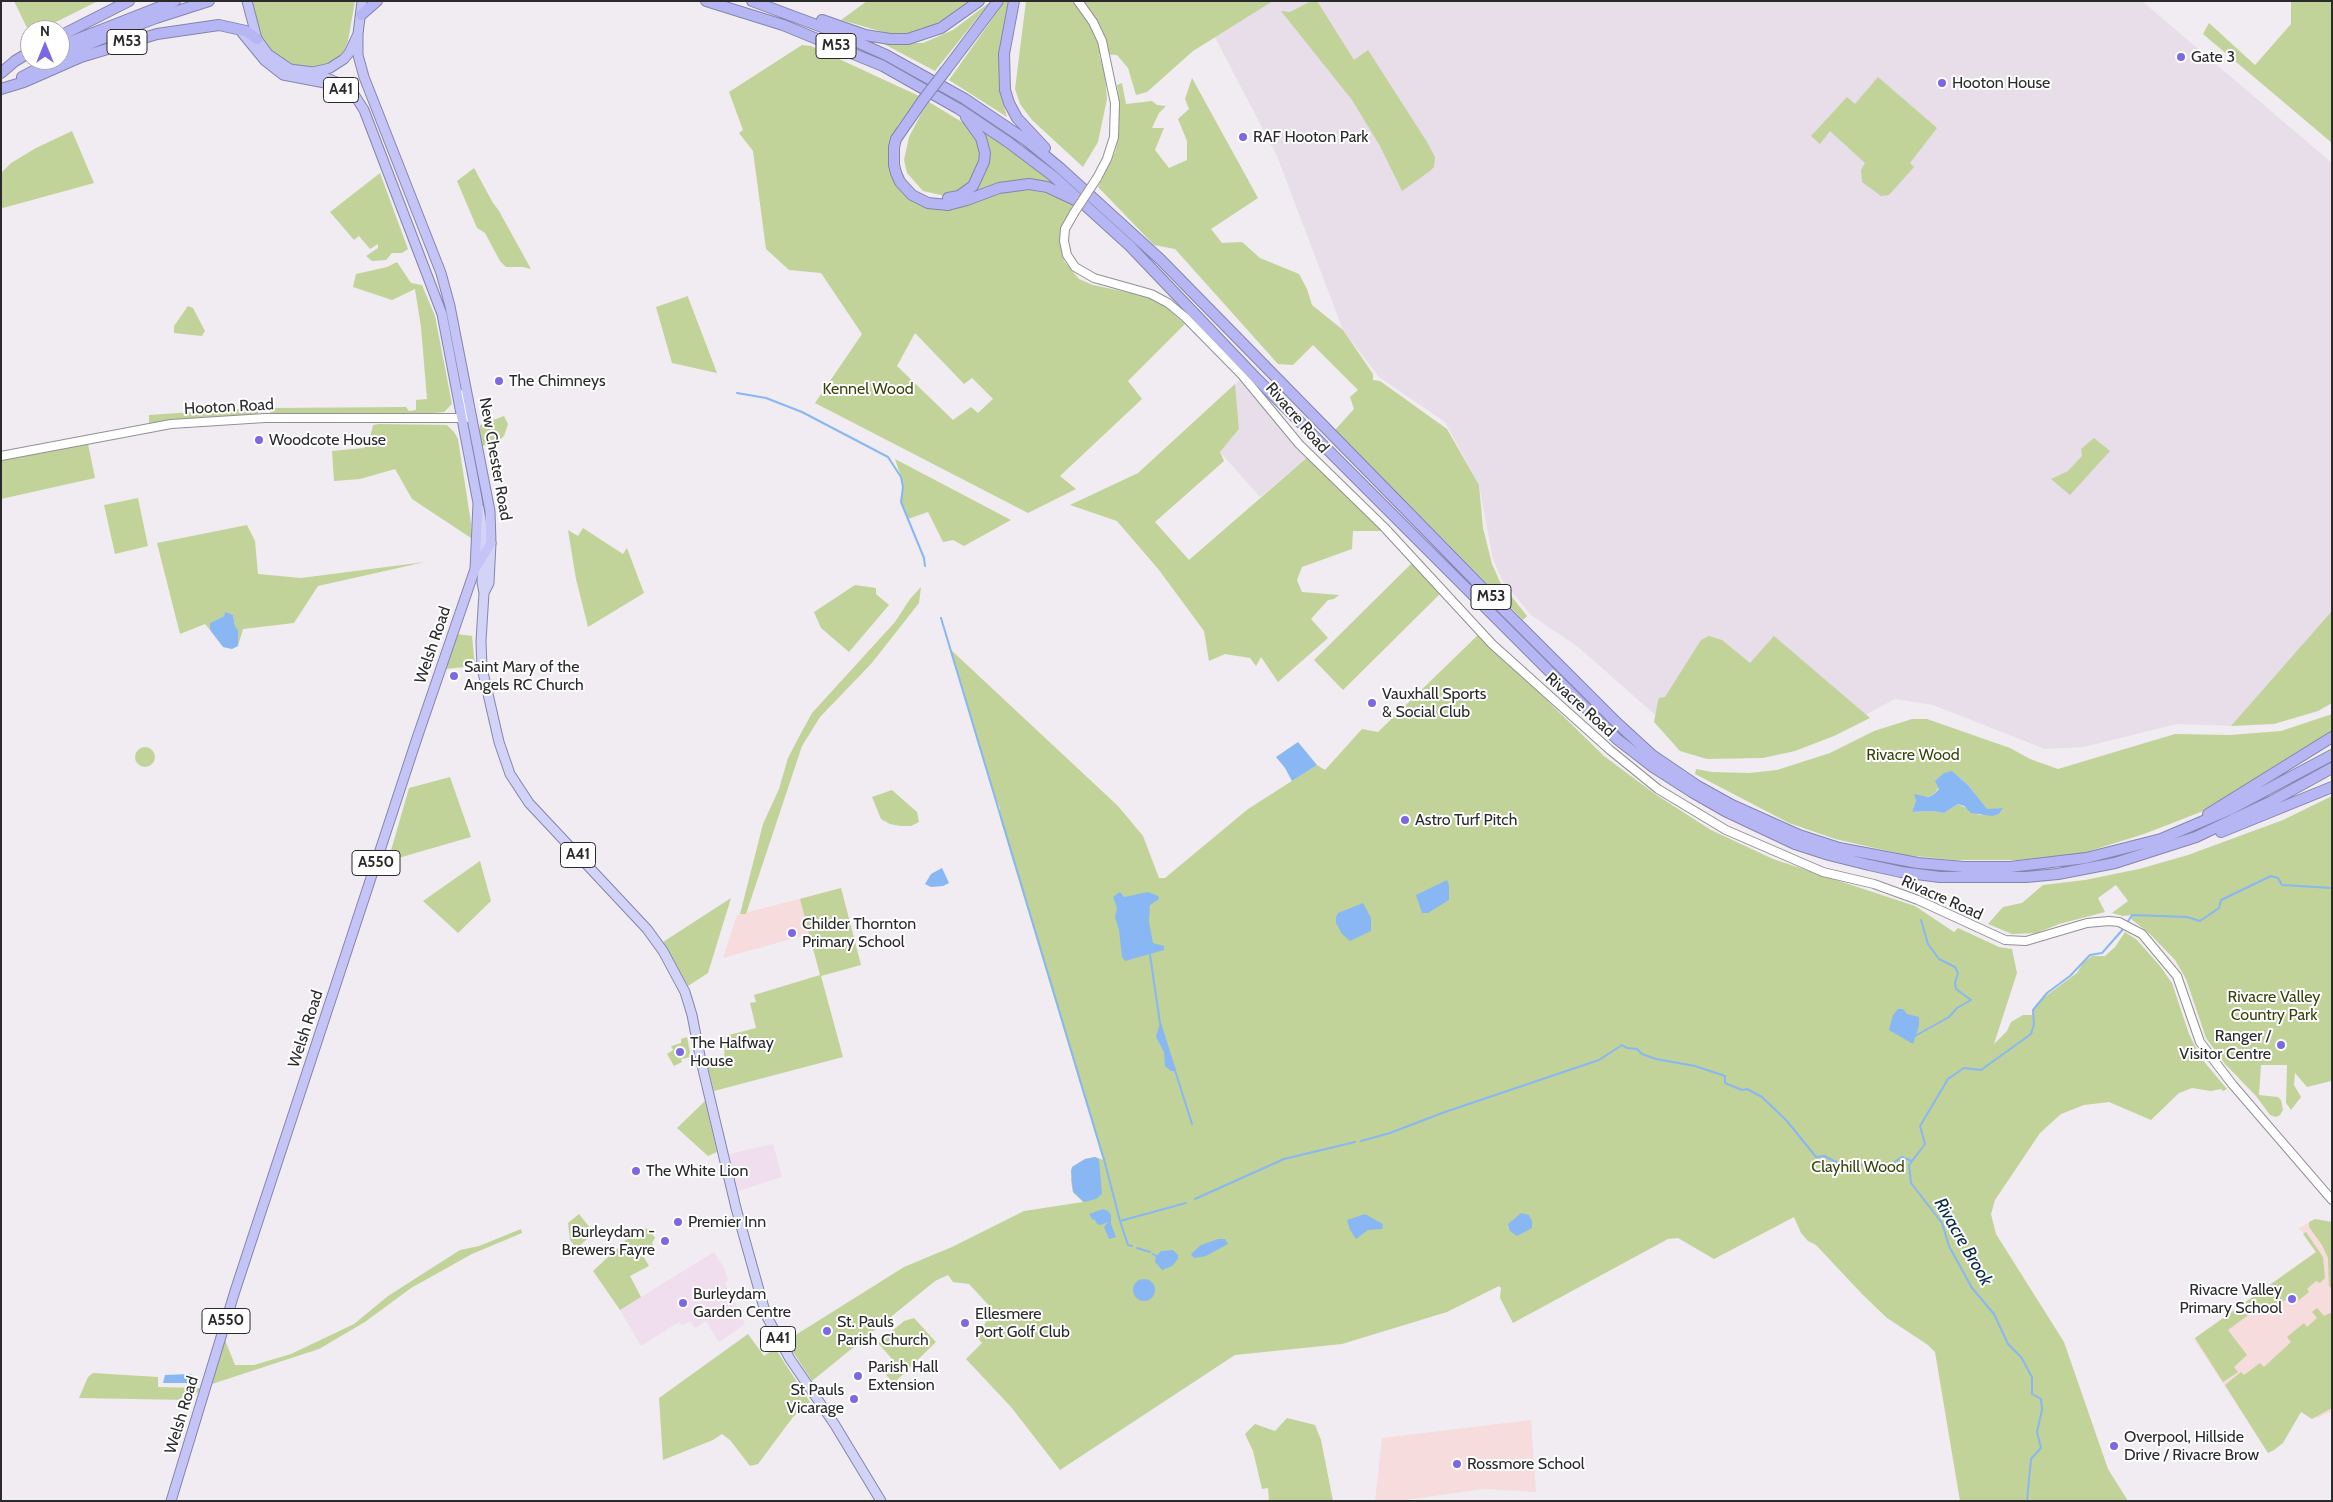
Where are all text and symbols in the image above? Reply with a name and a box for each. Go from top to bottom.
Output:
north arrow [20,20,70,70]
text: N [40,22,50,40]
road number: M53 [107,30,147,54]
road number: M53 [816,34,856,58]
place label: Gate 3 [2191,47,2235,67]
marker: Gate 3 [2175,51,2187,63]
place label: Hooton House [1952,73,2050,93]
marker: Hooton House [1936,77,1948,89]
road number: A41 [324,78,358,102]
place label: RAF Hooton Park [1253,127,1369,147]
marker: RAF Hooton Park [1237,131,1249,143]
place label: The Chimneys [509,371,606,391]
marker: The Chimneys [493,375,505,387]
park label: Kennel Wood [822,379,914,399]
street label: Rivacre Road [1261,379,1333,457]
street label: Hooton Road [184,395,274,419]
street label: New Chester Road [475,396,515,522]
place label: Woodcote House [269,430,386,450]
marker: Woodcote House [253,434,265,446]
road number: M53 [1471,584,1511,610]
street label: Welsh Road [411,604,455,686]
place label: Saint Mary of the Angels RC Church [464,657,584,695]
street label: Rivacre Road [1541,669,1619,741]
marker: Saint Mary of the Angels RC Church [448,670,460,682]
place label: Vauxhall Sports & Social Club [1382,684,1486,722]
marker: Vauxhall Sports & Social Club [1366,697,1378,709]
park label: Rivacre Wood [1866,745,1960,765]
place label: Astro Turf Pitch [1415,810,1517,830]
marker: Astro Turf Pitch [1399,814,1411,826]
road number: A41 [560,842,596,868]
road number: A550 [352,850,400,876]
street label: Rivacre Road [1898,872,1986,924]
place label: Childer Thornton Primary School [802,914,916,952]
marker: Childer Thornton Primary School [786,927,798,939]
park label: Rivacre Valley Country Park [2228,987,2320,1025]
street label: Welsh Road [284,988,328,1070]
place label: Ranger / Visitor Centre [2179,1026,2271,1064]
place label: The Halfway House [690,1033,774,1071]
marker: Ranger / Visitor Centre [2275,1039,2287,1051]
marker: The Halfway House [674,1046,686,1058]
park label: Clayhill Wood [1811,1157,1905,1177]
place label: The White Lion [646,1161,748,1181]
marker: The White Lion [630,1165,642,1177]
water label: Rivacre Brook [1929,1194,1997,1290]
place label: Premier Inn [688,1212,766,1232]
marker: Premier Inn [672,1216,684,1228]
place label: Burleydam - Brewers Fayre [562,1222,655,1260]
marker: Burleydam - Brewers Fayre [659,1235,671,1247]
place label: Rivacre Valley Primary School [2179,1280,2282,1318]
place label: Burleydam Garden Centre [693,1284,791,1322]
marker: Rivacre Valley Primary School [2286,1293,2298,1305]
marker: Burleydam Garden Centre [677,1297,689,1309]
place label: Ellesmere Port Golf Club [975,1304,1070,1342]
road number: A550 [202,1308,250,1334]
place label: St. Pauls Parish Church [837,1312,929,1350]
marker: Ellesmere Port Golf Club [959,1317,971,1329]
marker: St. Pauls Parish Church [821,1325,833,1337]
road number: A41 [760,1326,796,1352]
place label: Parish Hall Extension [868,1357,938,1395]
marker: Parish Hall Extension [852,1370,864,1382]
street label: Welsh Road [161,1374,203,1456]
place label: St Pauls Vicarage [786,1380,844,1418]
marker: St Pauls Vicarage [848,1393,860,1405]
place label: Overpool, Hillside Drive / Rivacre Brow [2124,1427,2259,1465]
marker: Overpool, Hillside Drive / Rivacre Brow [2108,1440,2120,1452]
place label: Rossmore School [1467,1454,1585,1474]
marker: Rossmore School [1451,1458,1463,1470]

